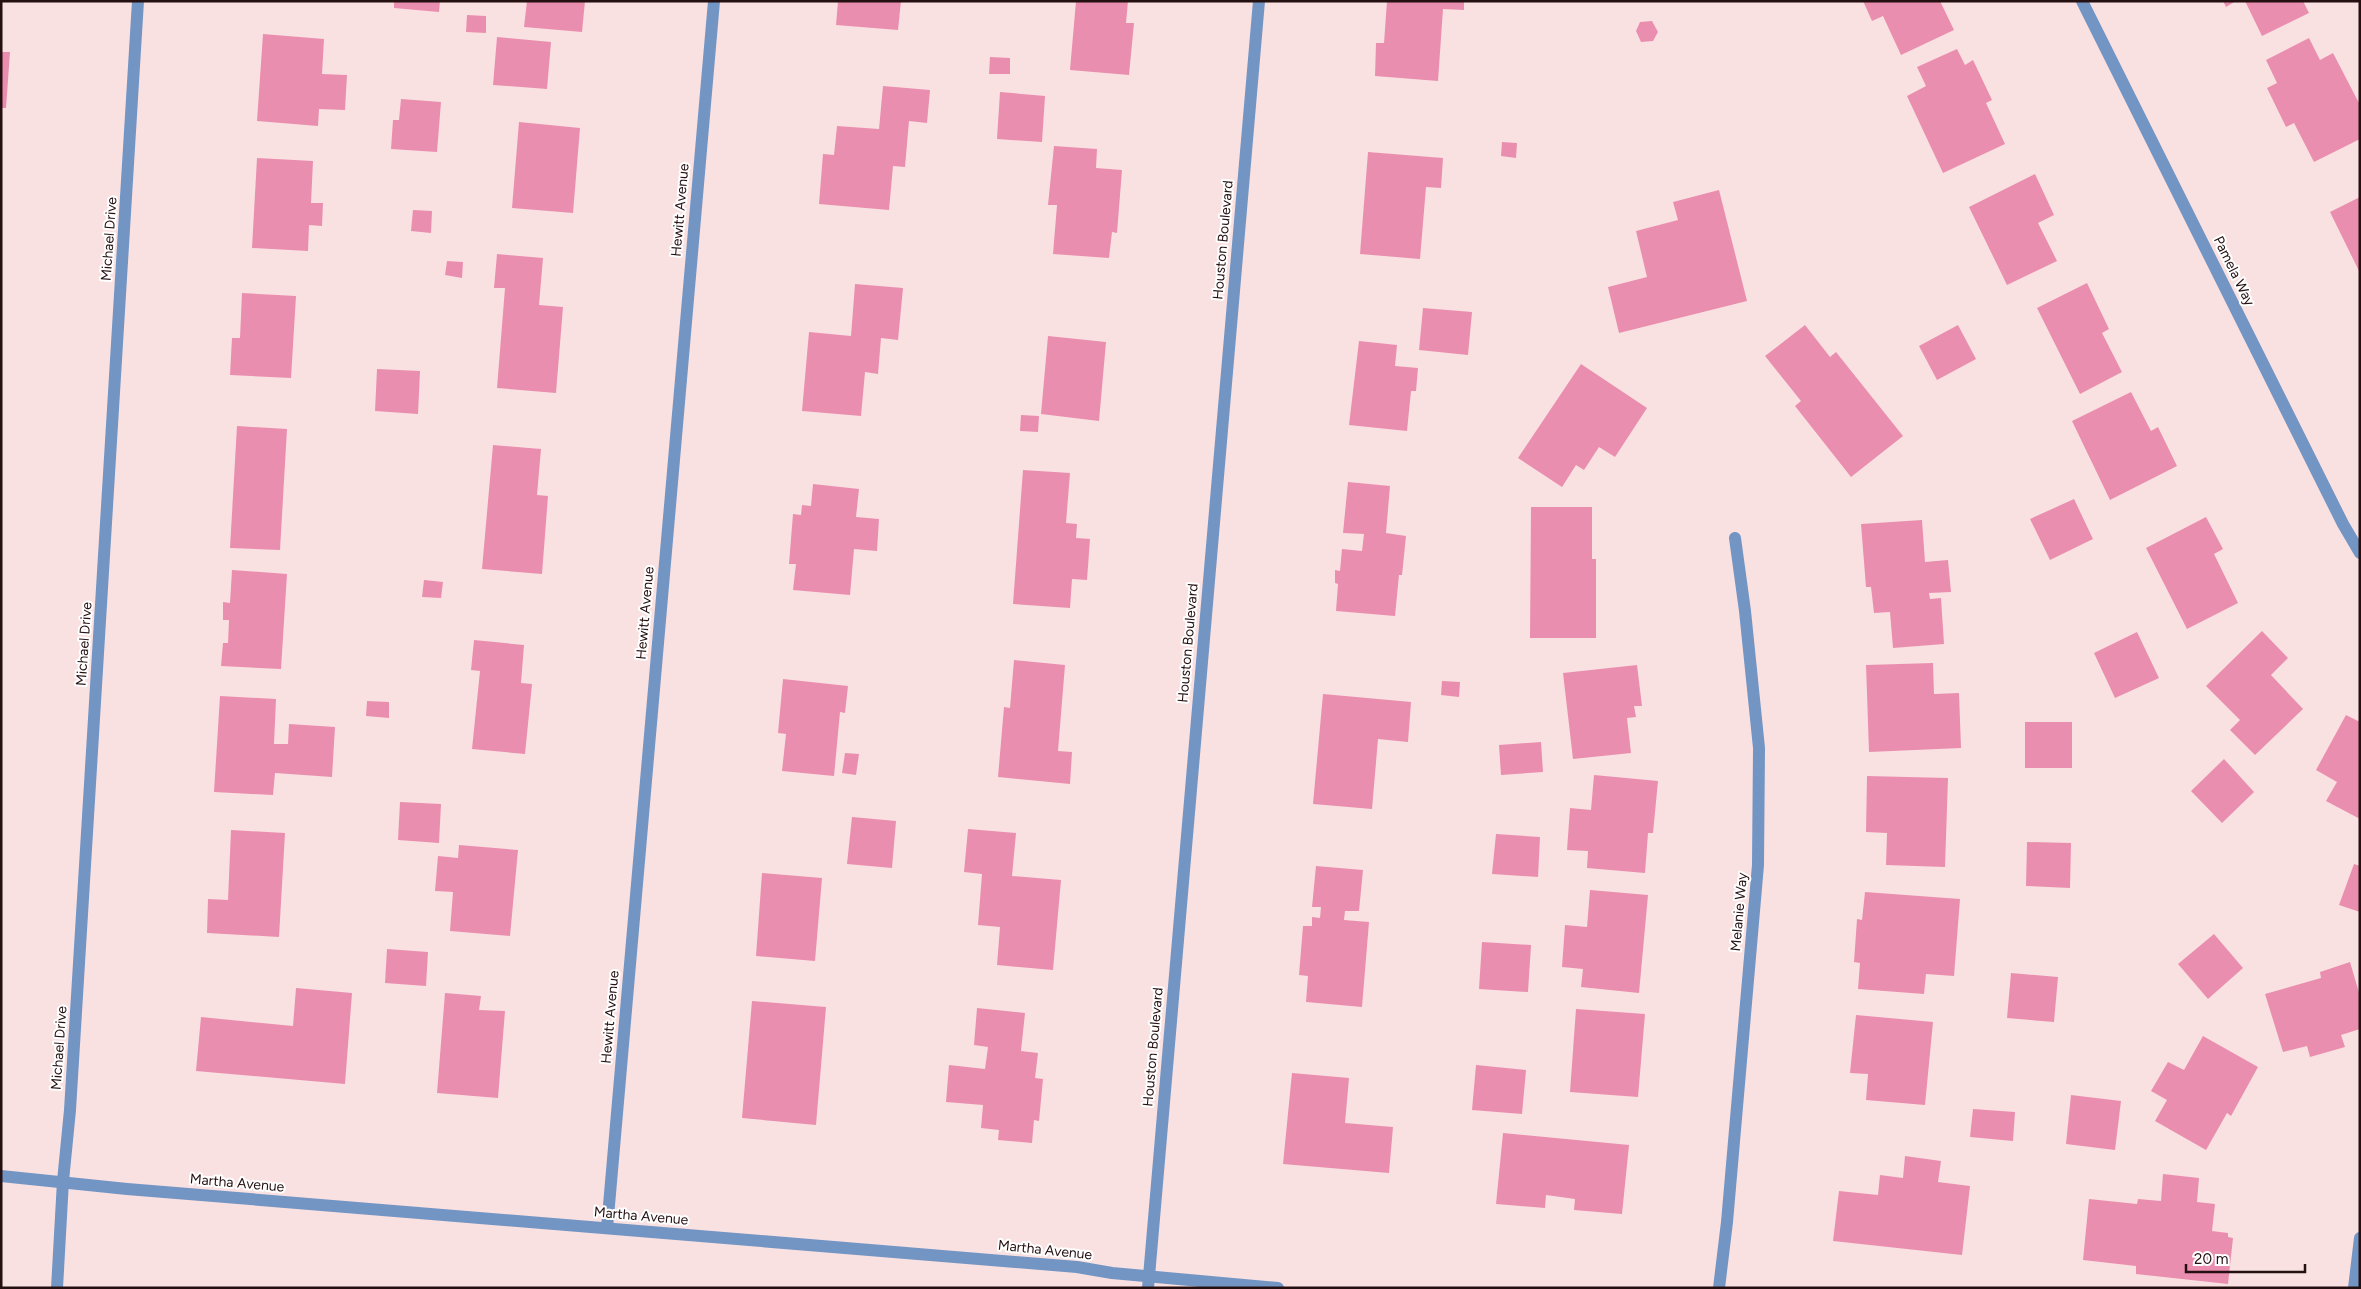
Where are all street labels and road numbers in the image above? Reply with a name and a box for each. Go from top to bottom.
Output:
street label: Hewitt Avenue [667,162,693,257]
street label: Houston Boulevard [1209,180,1237,300]
street label: Michael Drive [98,196,120,282]
street label: Pamela Way [2210,233,2258,309]
street label: Hewitt Avenue [632,565,658,660]
street label: Houston Boulevard [1174,583,1202,703]
street label: Michael Drive [73,601,95,687]
street label: Melanie Way [1727,871,1751,952]
street label: Hewitt Avenue [597,969,623,1064]
street label: Houston Boulevard [1139,987,1167,1107]
street label: Michael Drive [48,1005,70,1091]
street label: Martha Avenue [189,1170,285,1196]
street label: Martha Avenue [593,1203,689,1229]
street label: Martha Avenue [997,1237,1093,1263]

